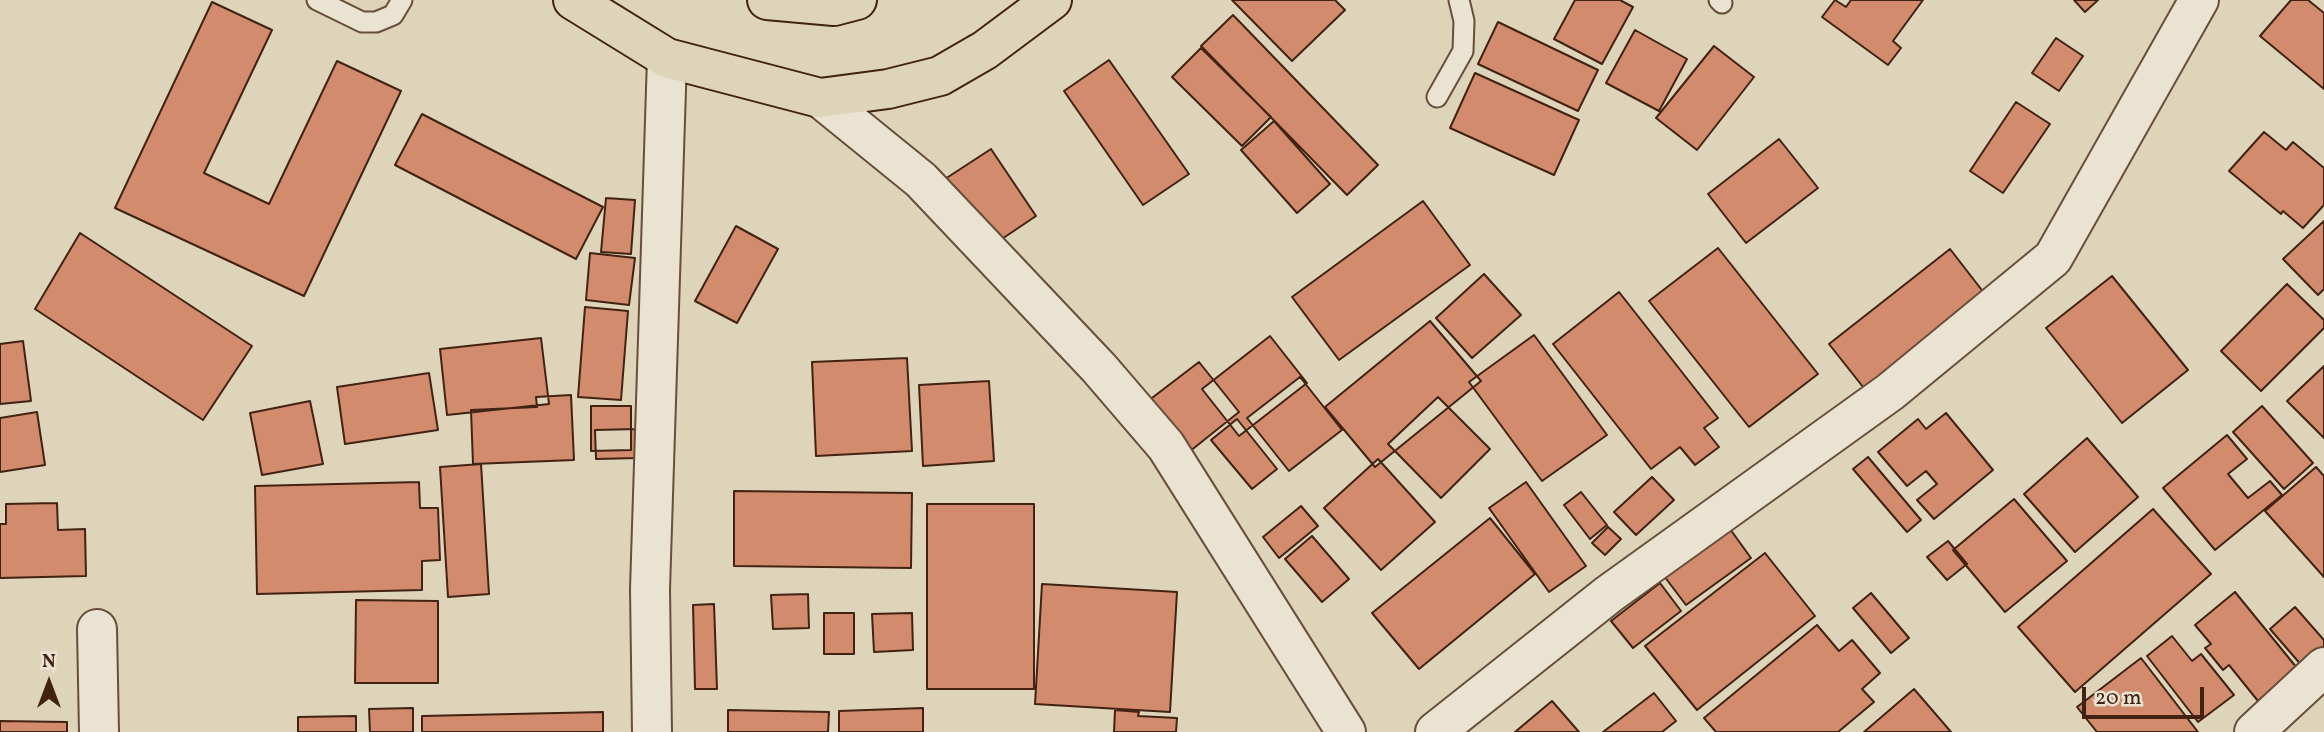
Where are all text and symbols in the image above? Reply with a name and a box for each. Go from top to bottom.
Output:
north arrow [14,648,84,718]
text: N [42,649,56,675]
scale bar [2086,672,2208,716]
text: 20 m [2095,684,2141,713]

